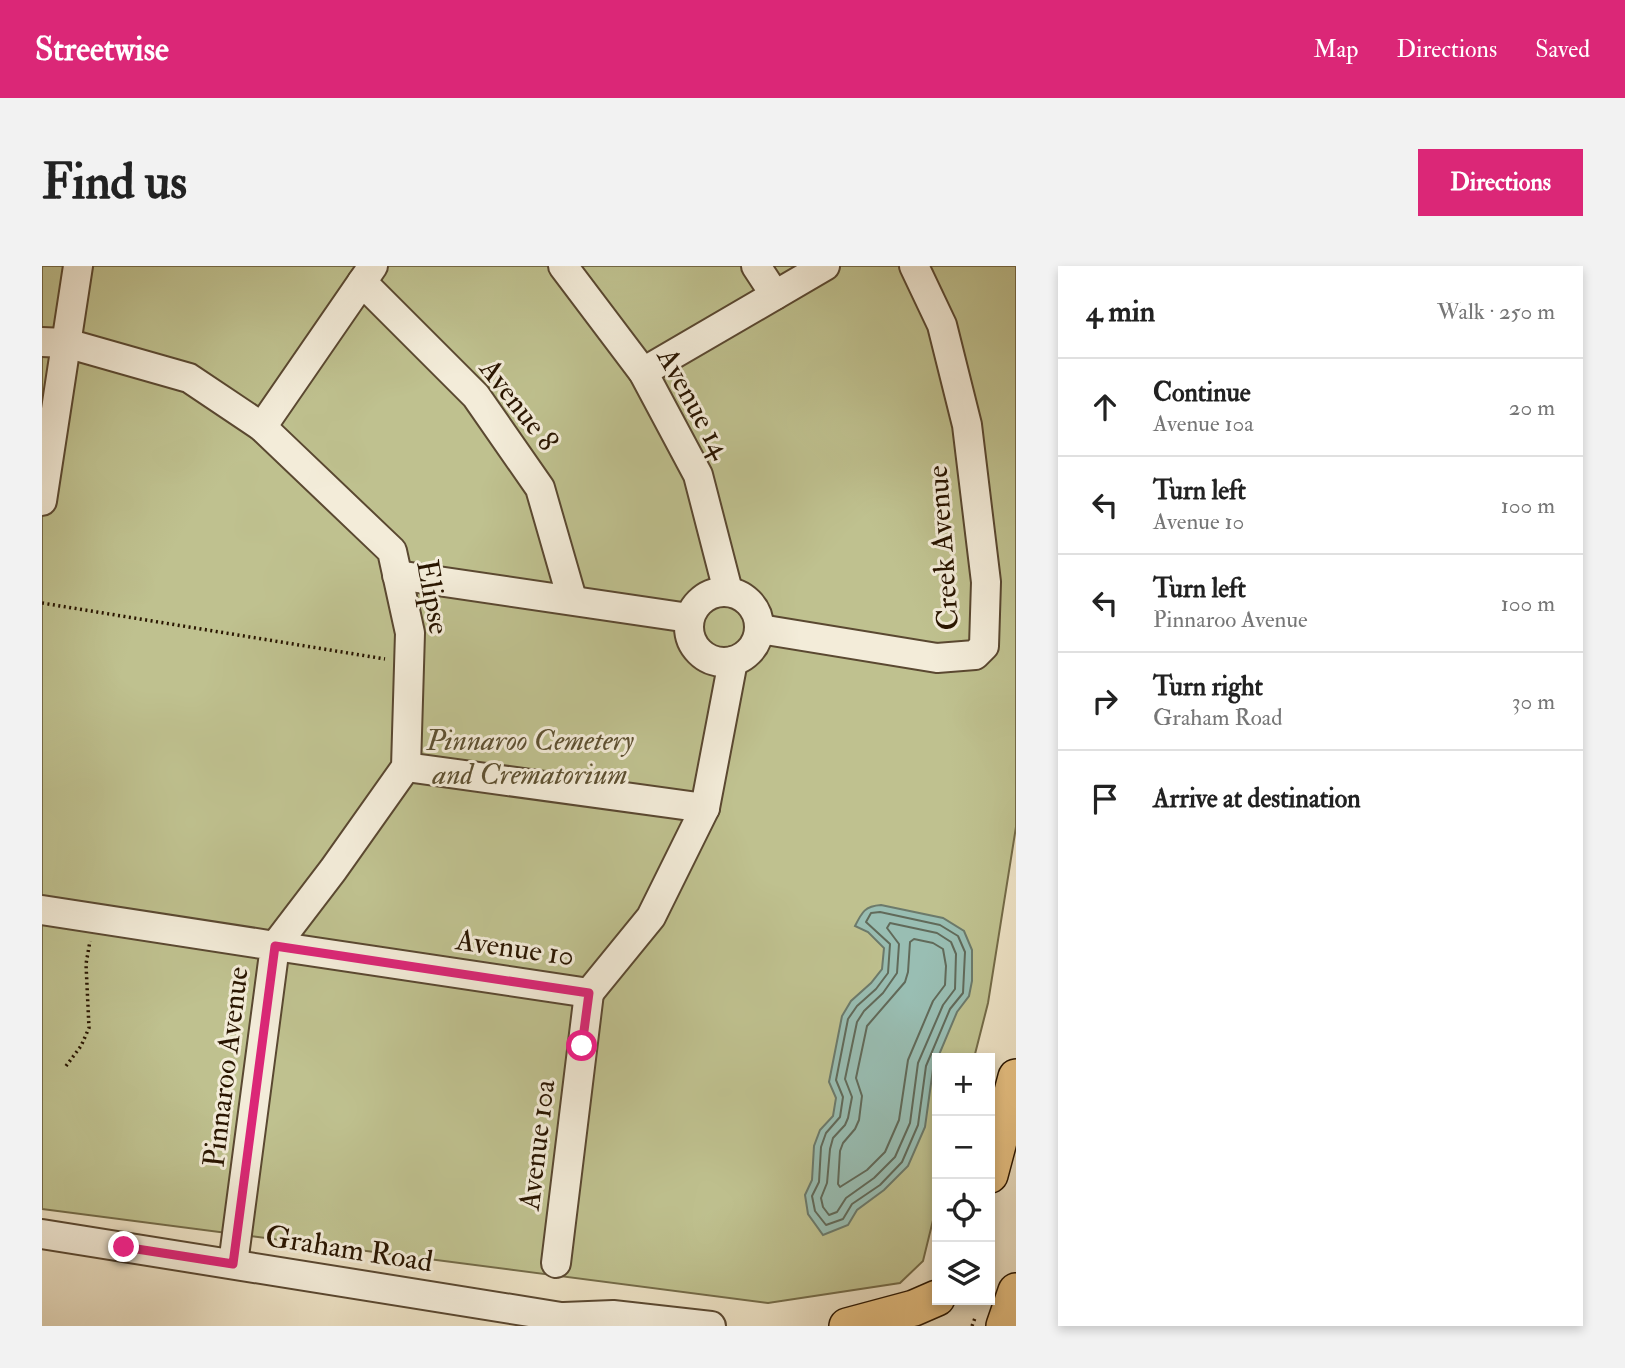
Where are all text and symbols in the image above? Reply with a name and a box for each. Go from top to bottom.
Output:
text: Streetwise [35,29,169,70]
text: Map [1313,34,1358,65]
text: Directions [1396,34,1497,65]
text: Saved [1535,34,1590,65]
button: Directions [1418,149,1583,216]
text: Find us [42,152,187,213]
text: 4 min [1086,293,1155,330]
text: Walk · 250 m [1437,297,1555,326]
street label: Avenue 14 [648,341,740,466]
street label: Avenue 8 [471,351,567,459]
text: Continue [1153,377,1251,409]
icon: ahead [1086,388,1124,426]
text: 20 m [1509,393,1555,422]
text: Avenue 10a [1153,409,1254,438]
street label: Creek Avenue [919,464,967,632]
text: Turn left [1153,475,1246,507]
icon: left [1086,486,1124,524]
text: 100 m [1501,491,1555,520]
text: Avenue 10 [1153,507,1244,536]
street label: Elipse [408,557,458,637]
text: Turn left [1153,573,1246,605]
icon: left [1086,584,1124,622]
text: 100 m [1501,589,1555,618]
text: Pinnaroo Avenue [1153,605,1308,634]
text: Turn right [1153,671,1263,703]
icon: right [1086,682,1124,720]
text: 30 m [1512,687,1555,716]
text: Graham Road [1153,703,1283,732]
park label: Pinnaroo Cemetery and Crematorium [425,722,635,793]
icon: arrive [1086,780,1124,818]
text: Arrive at destination [1153,783,1361,815]
street label: Avenue 10 [452,921,577,975]
street label: Pinnaroo Avenue [195,965,257,1169]
route start [566,1030,597,1061]
map controls [932,1053,995,1305]
button: + [932,1053,995,1116]
street label: Avenue 10a [511,1077,563,1213]
button: − [932,1116,995,1179]
button: locate [932,1179,995,1242]
street label: Graham Road [263,1218,436,1281]
route end [108,1231,139,1262]
button: layers [932,1242,995,1305]

